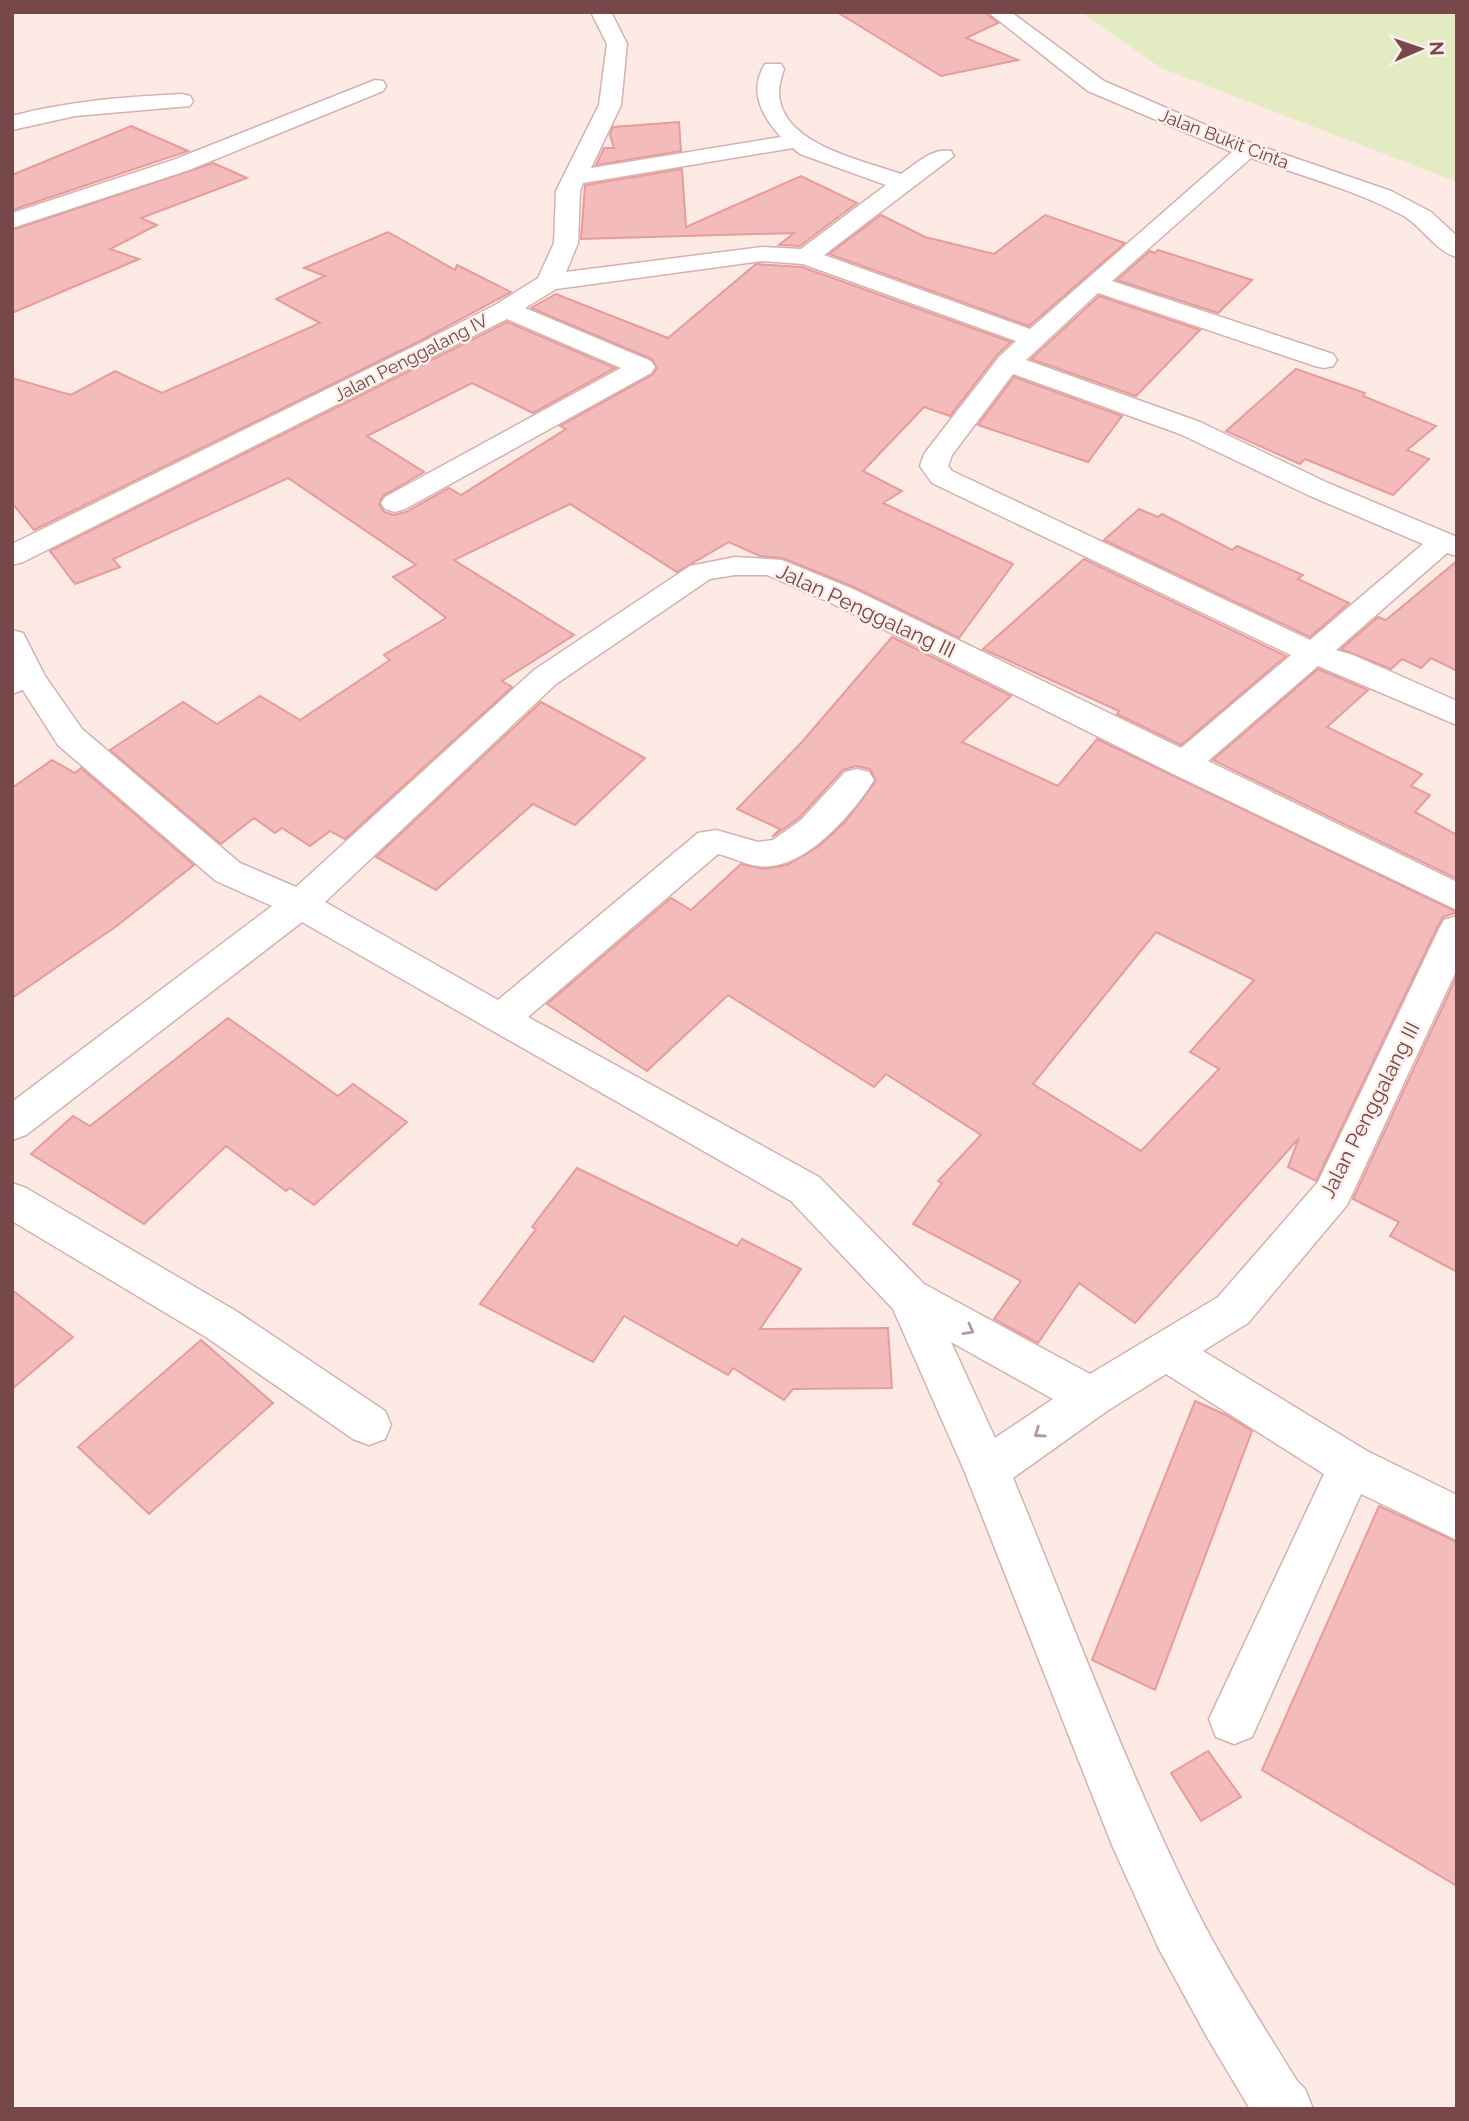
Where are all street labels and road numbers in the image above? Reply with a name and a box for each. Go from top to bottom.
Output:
street label: Jalan Bukit Cinta [1156,104,1292,173]
street label: Jalan Penggalang IV [330,310,491,405]
street label: Jalan Penggalang III [773,558,960,663]
street label: Jalan Penggalang III [1314,1018,1425,1202]

